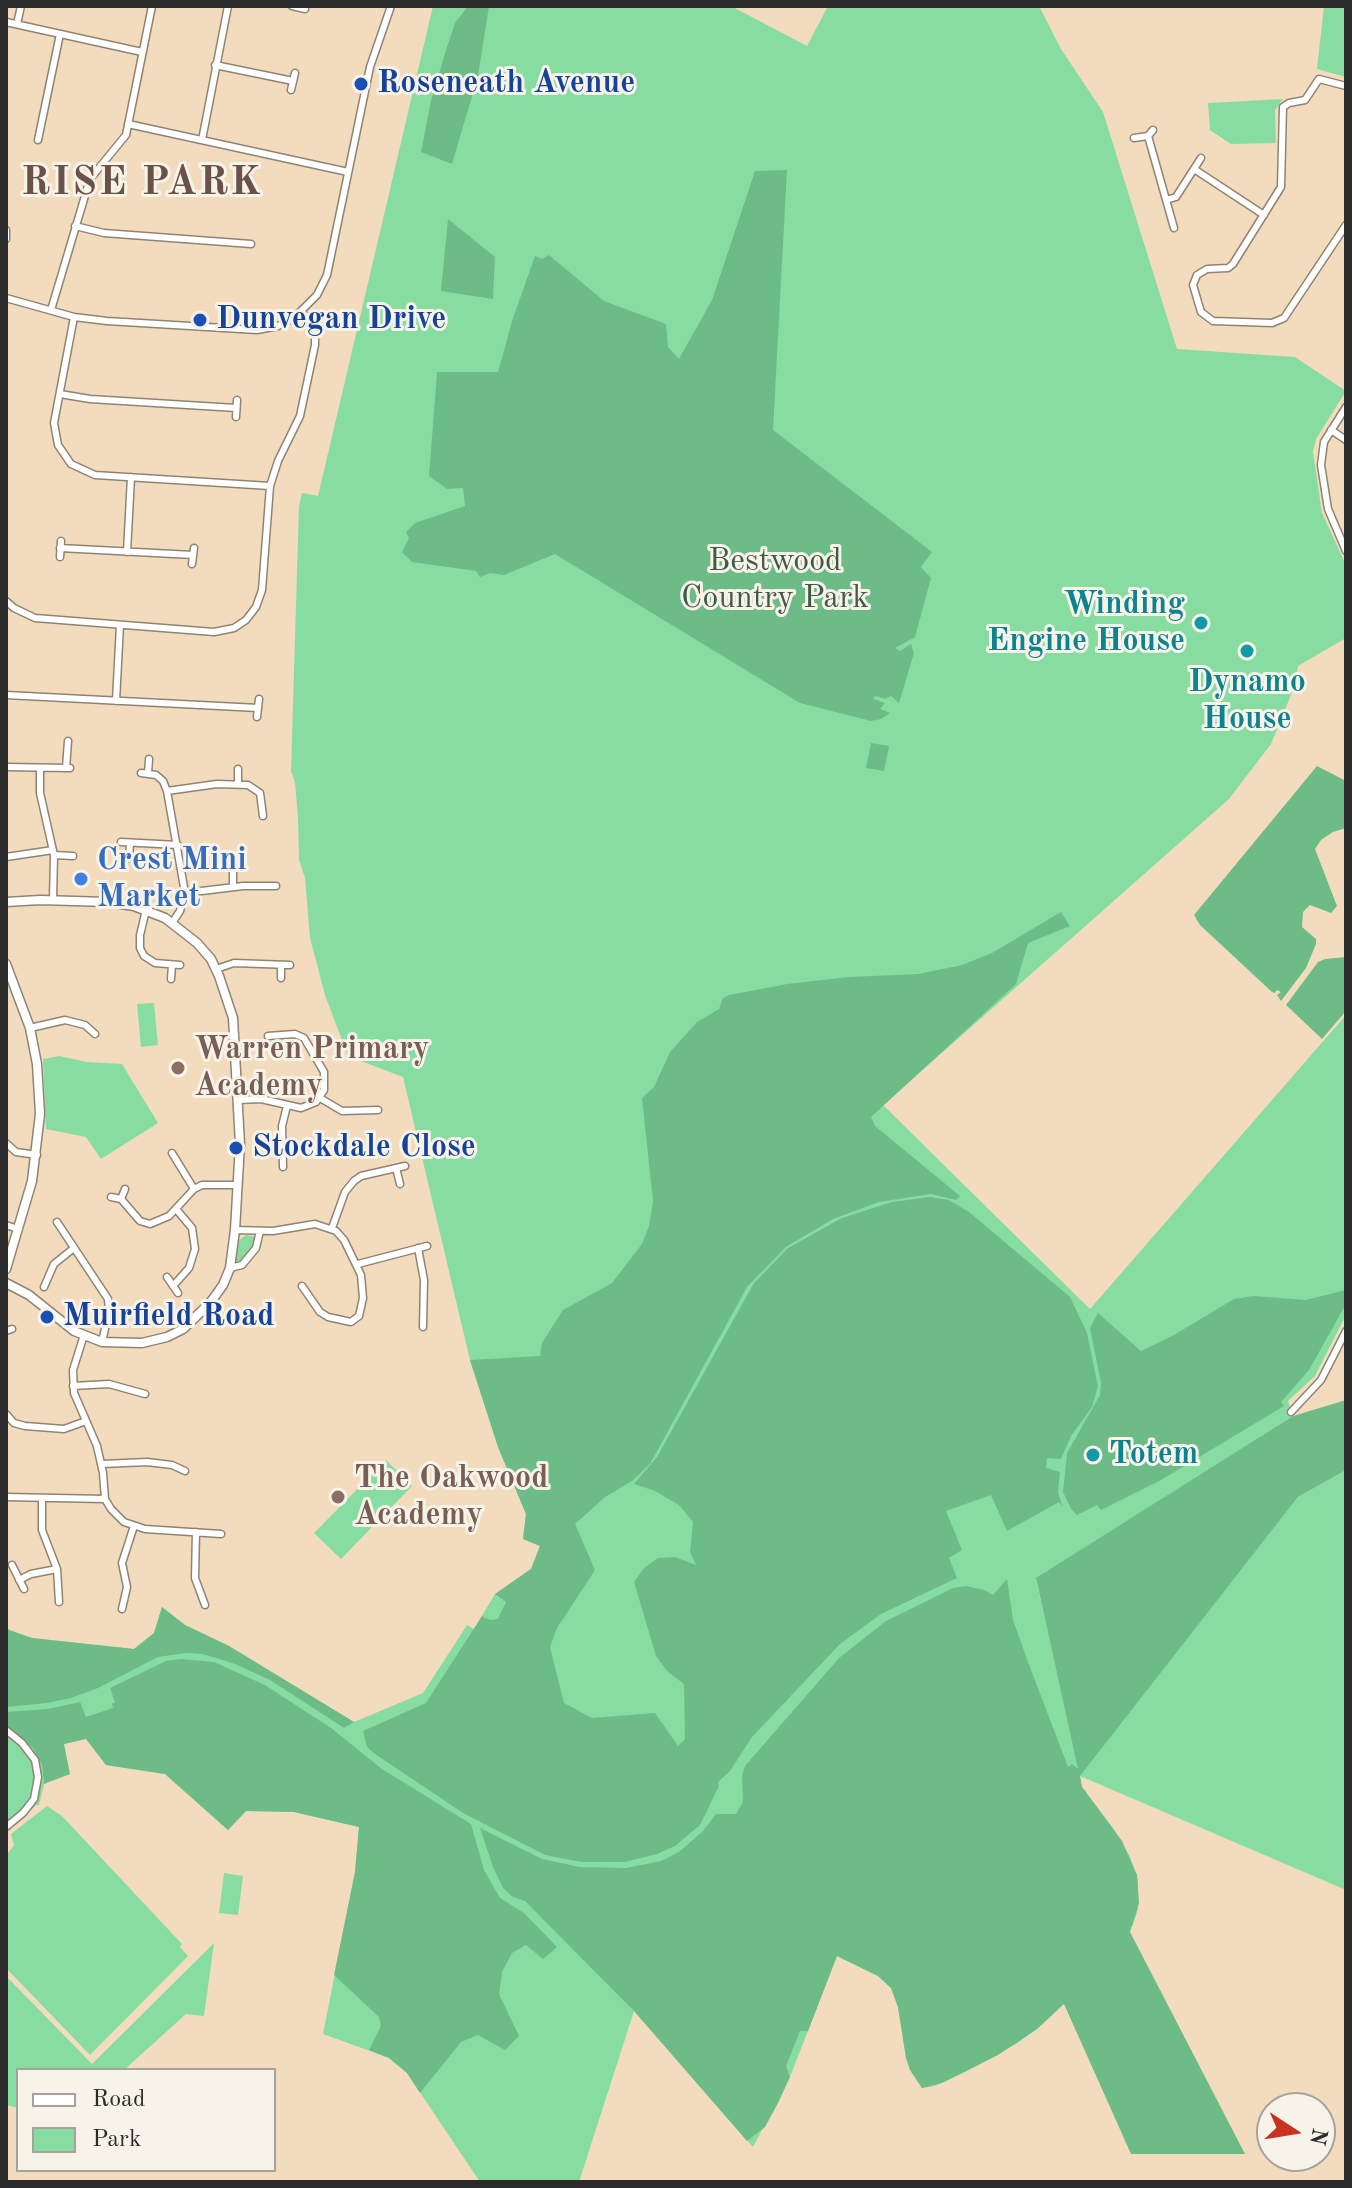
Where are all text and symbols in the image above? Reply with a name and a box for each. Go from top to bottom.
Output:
place label: Roseneath Avenue [377,65,635,103]
marker: Roseneath Avenue [352,75,370,93]
district label: RISE PARK [21,160,263,208]
place label: Dunvegan Drive [216,301,446,339]
marker: Dunvegan Drive [191,311,209,329]
park label: Bestwood Country Park [681,543,869,618]
place label: Winding Engine House [987,586,1185,661]
marker: Winding Engine House [1192,614,1210,632]
marker: Dynamo House [1238,642,1256,660]
place label: Dynamo House [1188,664,1306,739]
place label: Crest Mini Market [97,842,247,917]
marker: Crest Mini Market [72,870,90,888]
place label: Warren Primary Academy [194,1031,430,1106]
marker: Warren Primary Academy [169,1059,187,1077]
place label: Stockdale Close [252,1129,476,1167]
marker: Stockdale Close [227,1139,245,1157]
place label: Muirfield Road [63,1298,275,1336]
marker: Muirfield Road [38,1308,56,1326]
place label: Totem [1109,1436,1198,1474]
marker: Totem [1084,1446,1102,1464]
place label: The Oakwood Academy [354,1460,548,1535]
marker: The Oakwood Academy [329,1488,347,1506]
legend [16,2068,276,2172]
text: Road [92,2088,145,2112]
north arrow [1256,2092,1336,2172]
text: N [1305,2126,1330,2147]
text: Park [92,2128,141,2152]

